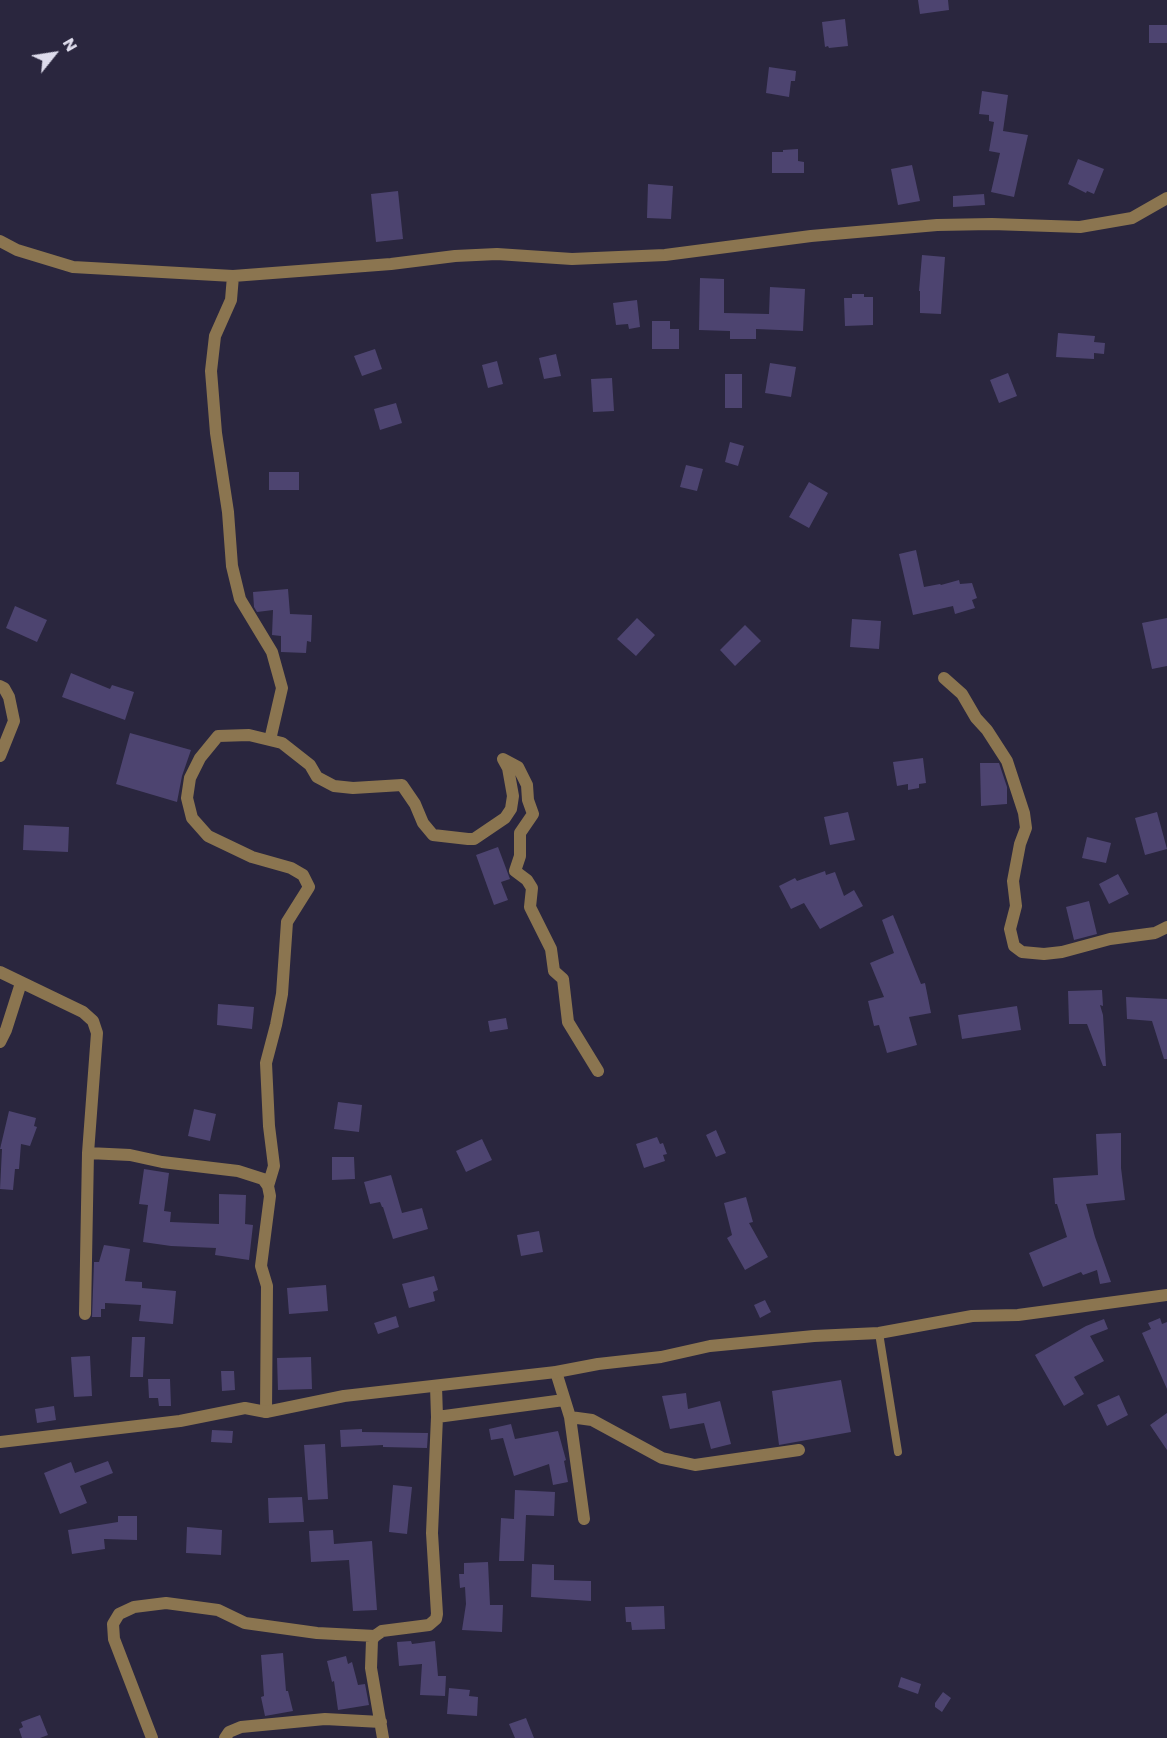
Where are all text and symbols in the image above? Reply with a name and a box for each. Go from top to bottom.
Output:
north arrow [24,24,84,84]
text: N [57,34,83,56]

